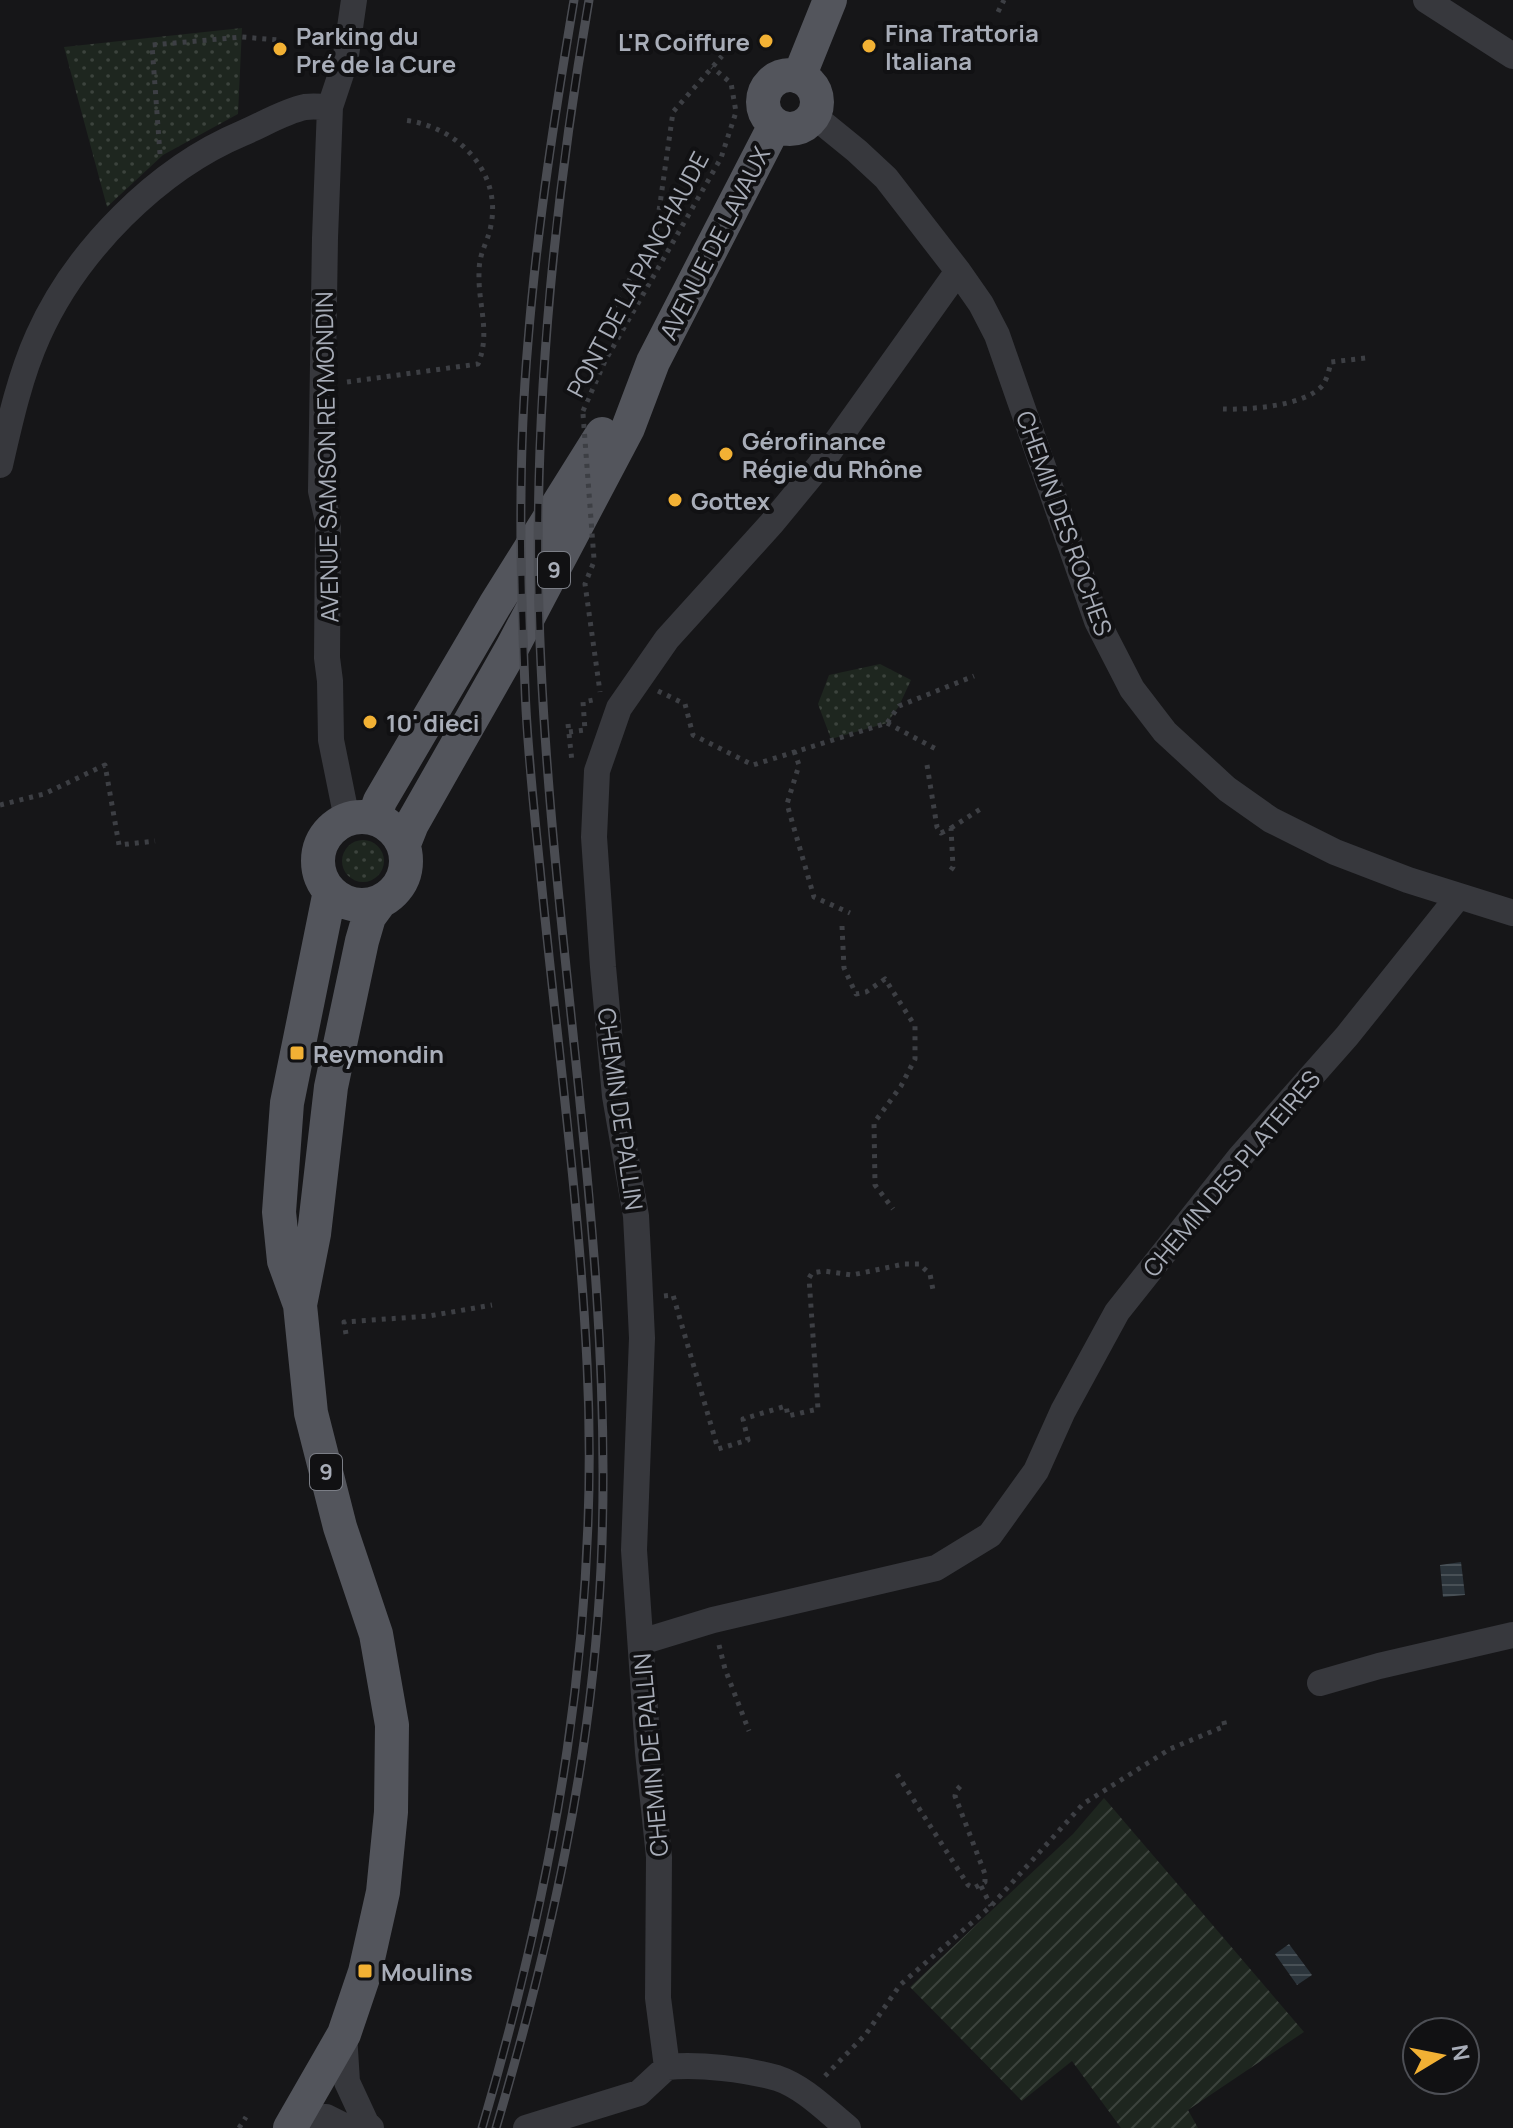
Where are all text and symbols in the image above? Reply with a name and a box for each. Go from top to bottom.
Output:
place label: Fina Trattoria Italiana [885,16,1039,77]
place label: Parking du Pré de la Cure [296,19,456,80]
place label: L'R Coiffure [618,25,750,58]
marker: L'R Coiffure [757,32,775,50]
marker: Fina Trattoria Italiana [860,37,878,55]
marker: Parking du Pré de la Cure [271,40,289,58]
street label: AVENUE DE LAVAUX [651,140,777,345]
street label: PONT DE LA PANCHAUDE [558,146,716,402]
street label: AVENUE SAMSON REYMONDIN [307,291,345,623]
street label: CHEMIN DES ROCHES [1009,406,1121,640]
place label: Gérofinance Régie du Rhône [742,424,923,485]
marker: Gérofinance Régie du Rhône [717,445,735,463]
place label: Gottex [691,484,771,517]
marker: Gottex [666,491,684,509]
road number: 9 [538,552,570,588]
place label: 10' dieci [386,706,480,739]
marker: 10' dieci [361,713,379,731]
street label: CHEMIN DE PALLIN [590,1006,652,1212]
place label: Reymondin [313,1037,444,1070]
marker: Reymondin [288,1044,306,1062]
street label: CHEMIN DES PLATEIRES [1135,1063,1327,1283]
road number: 9 [310,1454,342,1490]
street label: CHEMIN DE PALLIN [625,1652,675,1858]
place label: Moulins [381,1955,473,1988]
marker: Moulins [356,1962,374,1980]
north arrow [1401,2016,1481,2096]
text: N [1445,2042,1477,2063]

